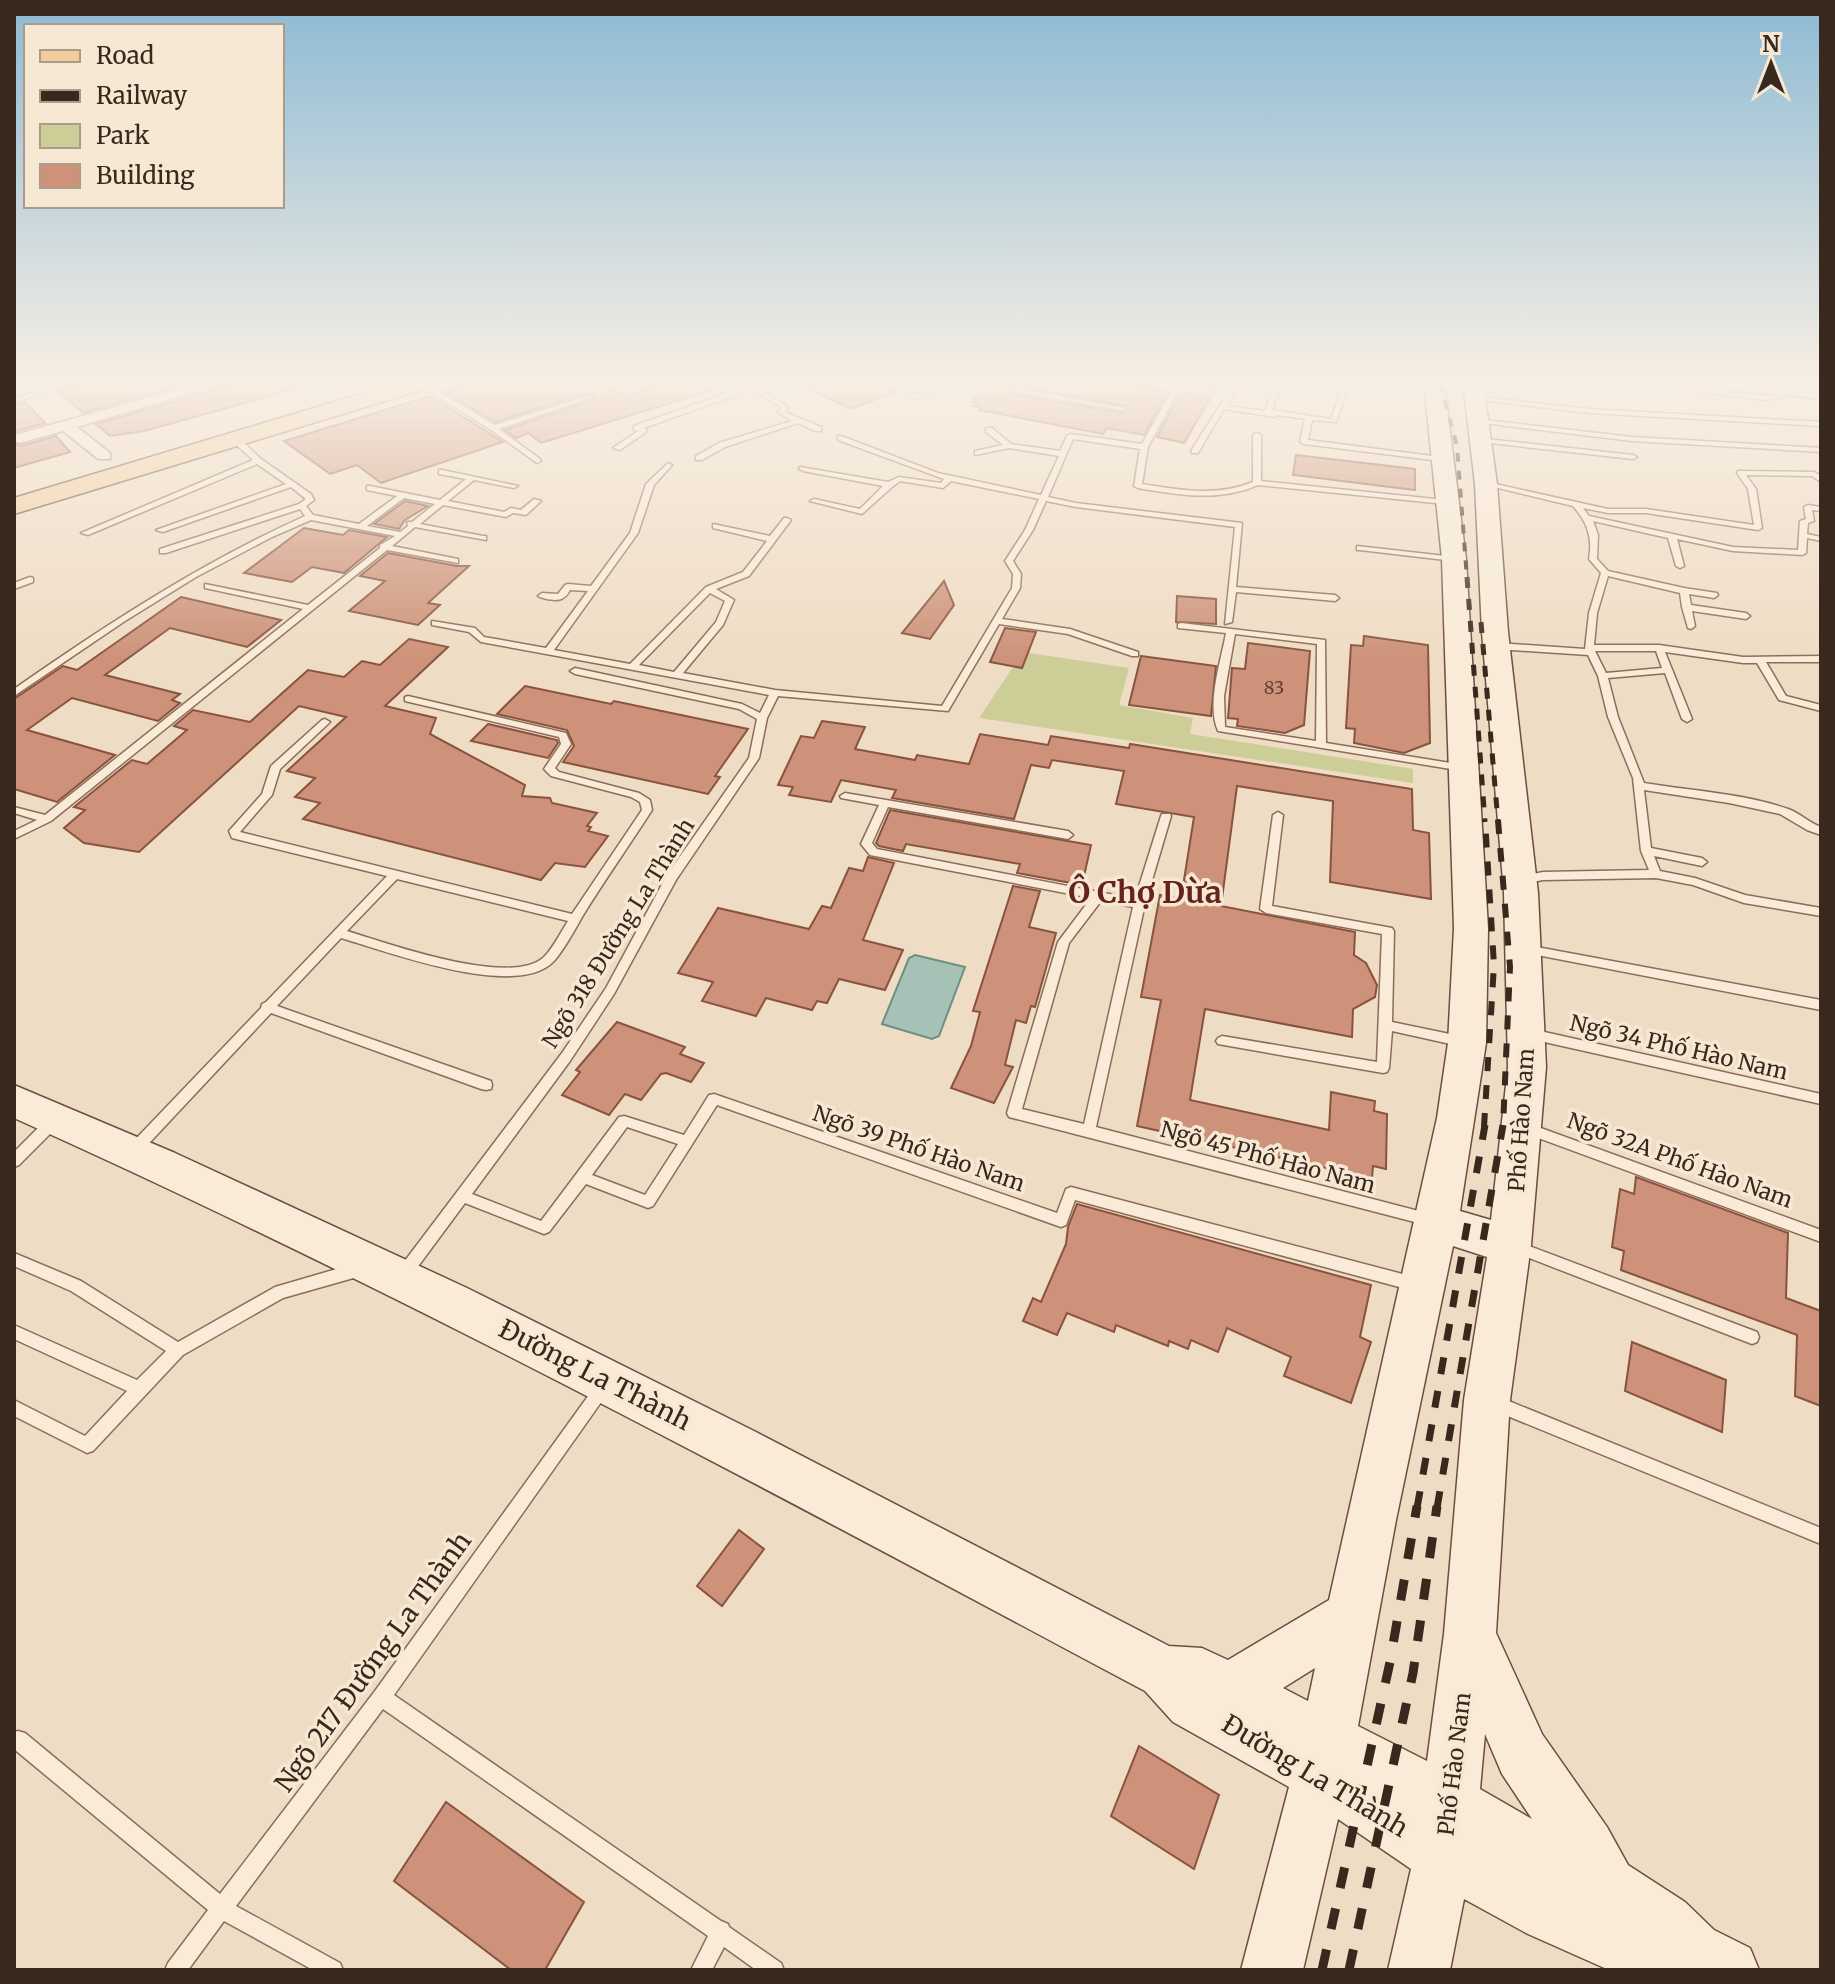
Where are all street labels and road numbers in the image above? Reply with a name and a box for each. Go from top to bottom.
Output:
street label: Ngõ 318 Đường La Thành [536,813,700,1053]
street label: Ngõ 34 Phố Hào Nam [1567,1008,1791,1086]
street label: Phố Hào Nam [1502,1047,1540,1193]
street label: Ngõ 39 Phố Hào Nam [809,1099,1029,1197]
street label: Ngõ 32A Phố Hào Nam [1564,1106,1797,1214]
street label: Ngõ 45 Phố Hào Nam [1157,1115,1379,1199]
street label: Đường La Thành [494,1312,697,1437]
street label: Ngõ 217 Đường La Thành [267,1525,478,1798]
street label: Phố Hào Nam [1431,1691,1477,1837]
street label: Đường La Thành [1216,1707,1414,1844]

